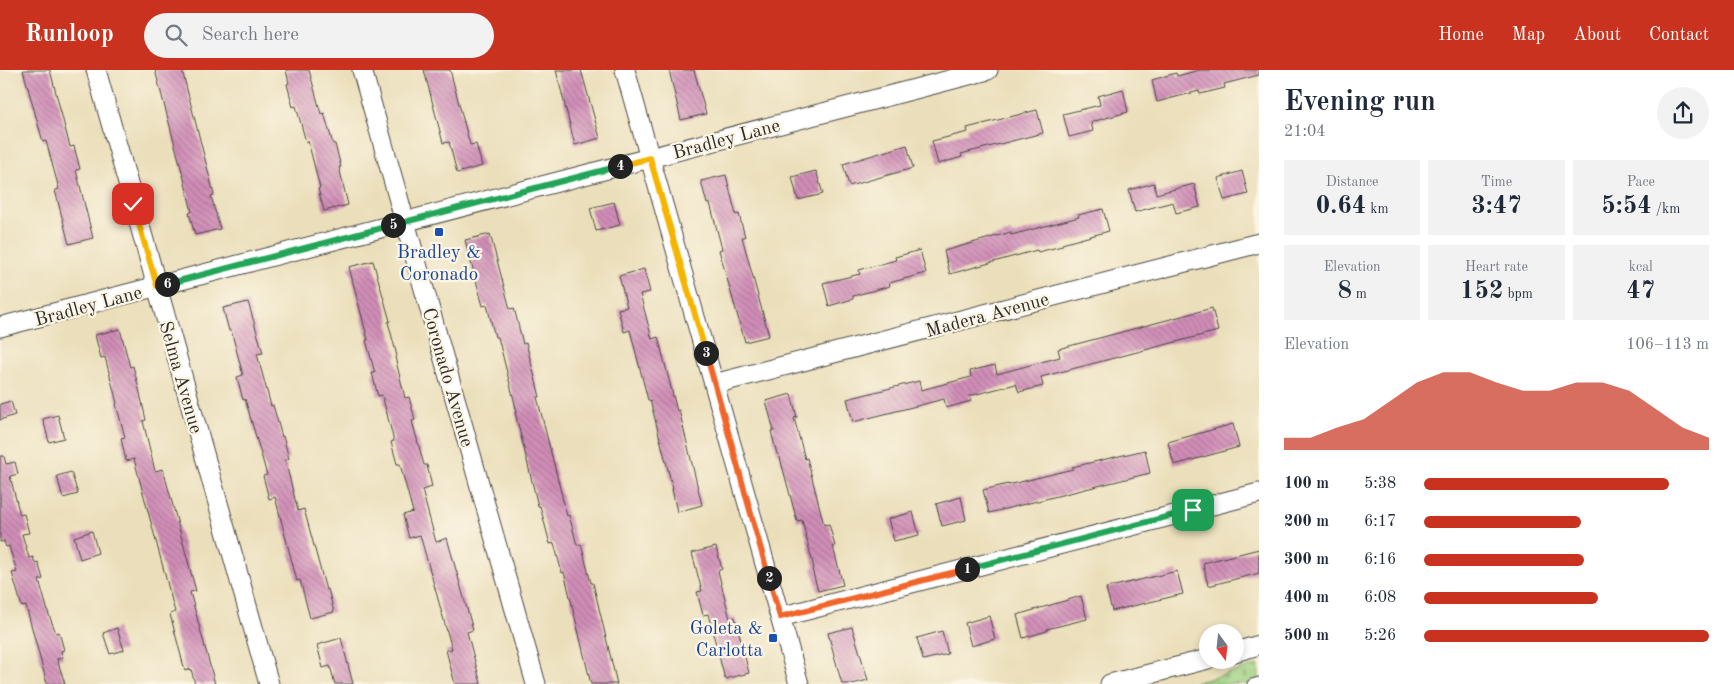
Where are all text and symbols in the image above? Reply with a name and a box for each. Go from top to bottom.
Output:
search box [144,13,494,58]
icon: search [162,21,190,49]
text: Runloop [25,23,114,47]
text: Search here [202,26,299,45]
text: Home [1438,26,1484,44]
text: Map [1512,26,1545,44]
text: About [1573,26,1621,44]
text: Contact [1649,26,1709,44]
button: share [1657,87,1709,139]
text: Evening run [1284,89,1436,117]
street label: Bradley Lane [671,117,783,164]
text: 21:04 [1284,124,1326,140]
pin: 4 [608,154,632,178]
text: 4 [616,159,625,173]
text: Distance [1326,175,1379,189]
text: Time [1481,175,1512,189]
text: Pace [1627,175,1655,189]
pin [112,183,154,225]
icon: check [119,190,147,218]
text: 0.64 [1316,194,1366,219]
text: 3:47 [1471,194,1522,219]
text: 5:54 [1601,194,1652,219]
text: km [1366,202,1389,216]
text: /km [1652,202,1680,216]
pin: 5 [380,212,406,238]
text: 5 [389,218,398,232]
marker: Bradley & Coronado [433,226,445,238]
place label: Bradley & Coronado [397,244,481,285]
text: Elevation [1324,260,1381,274]
text: Heart rate [1465,260,1528,274]
text: kcal [1629,260,1653,274]
pin: 6 [154,272,180,296]
text: 6 [163,277,172,291]
text: 8 [1337,279,1352,304]
text: 152 [1460,279,1504,304]
text: 47 [1626,279,1655,304]
street label: Bradley Lane [33,284,145,331]
text: m [1352,287,1367,301]
text: bpm [1504,287,1533,301]
street label: Madera Avenue [924,291,1051,342]
street label: Coronado Avenue [418,306,476,450]
street label: Selma Avenue [155,319,205,436]
text: Elevation [1284,337,1349,353]
text: 106–113 m [1626,337,1709,353]
pin: 3 [694,340,718,366]
text: 3 [702,346,711,360]
text: 100 m [1284,476,1329,492]
text: 5:38 [1364,476,1396,492]
pin [1172,489,1214,531]
icon: arrive [1179,496,1207,524]
text: 200 m [1284,514,1329,530]
text: 6:17 [1364,514,1396,530]
text: 300 m [1284,552,1329,568]
text: 6:16 [1364,552,1396,568]
pin: 1 [954,556,980,582]
text: 1 [963,562,972,576]
pin: 2 [756,566,782,590]
text: 2 [765,571,774,585]
text: 400 m [1284,590,1329,606]
text: 6:08 [1364,590,1396,606]
place label: Goleta & Carlotta [690,620,764,661]
north arrow [1199,624,1244,669]
map controls [1199,624,1244,669]
text: 500 m [1284,628,1329,644]
text: 5:26 [1364,628,1396,644]
marker: Goleta & Carlotta [767,632,779,644]

